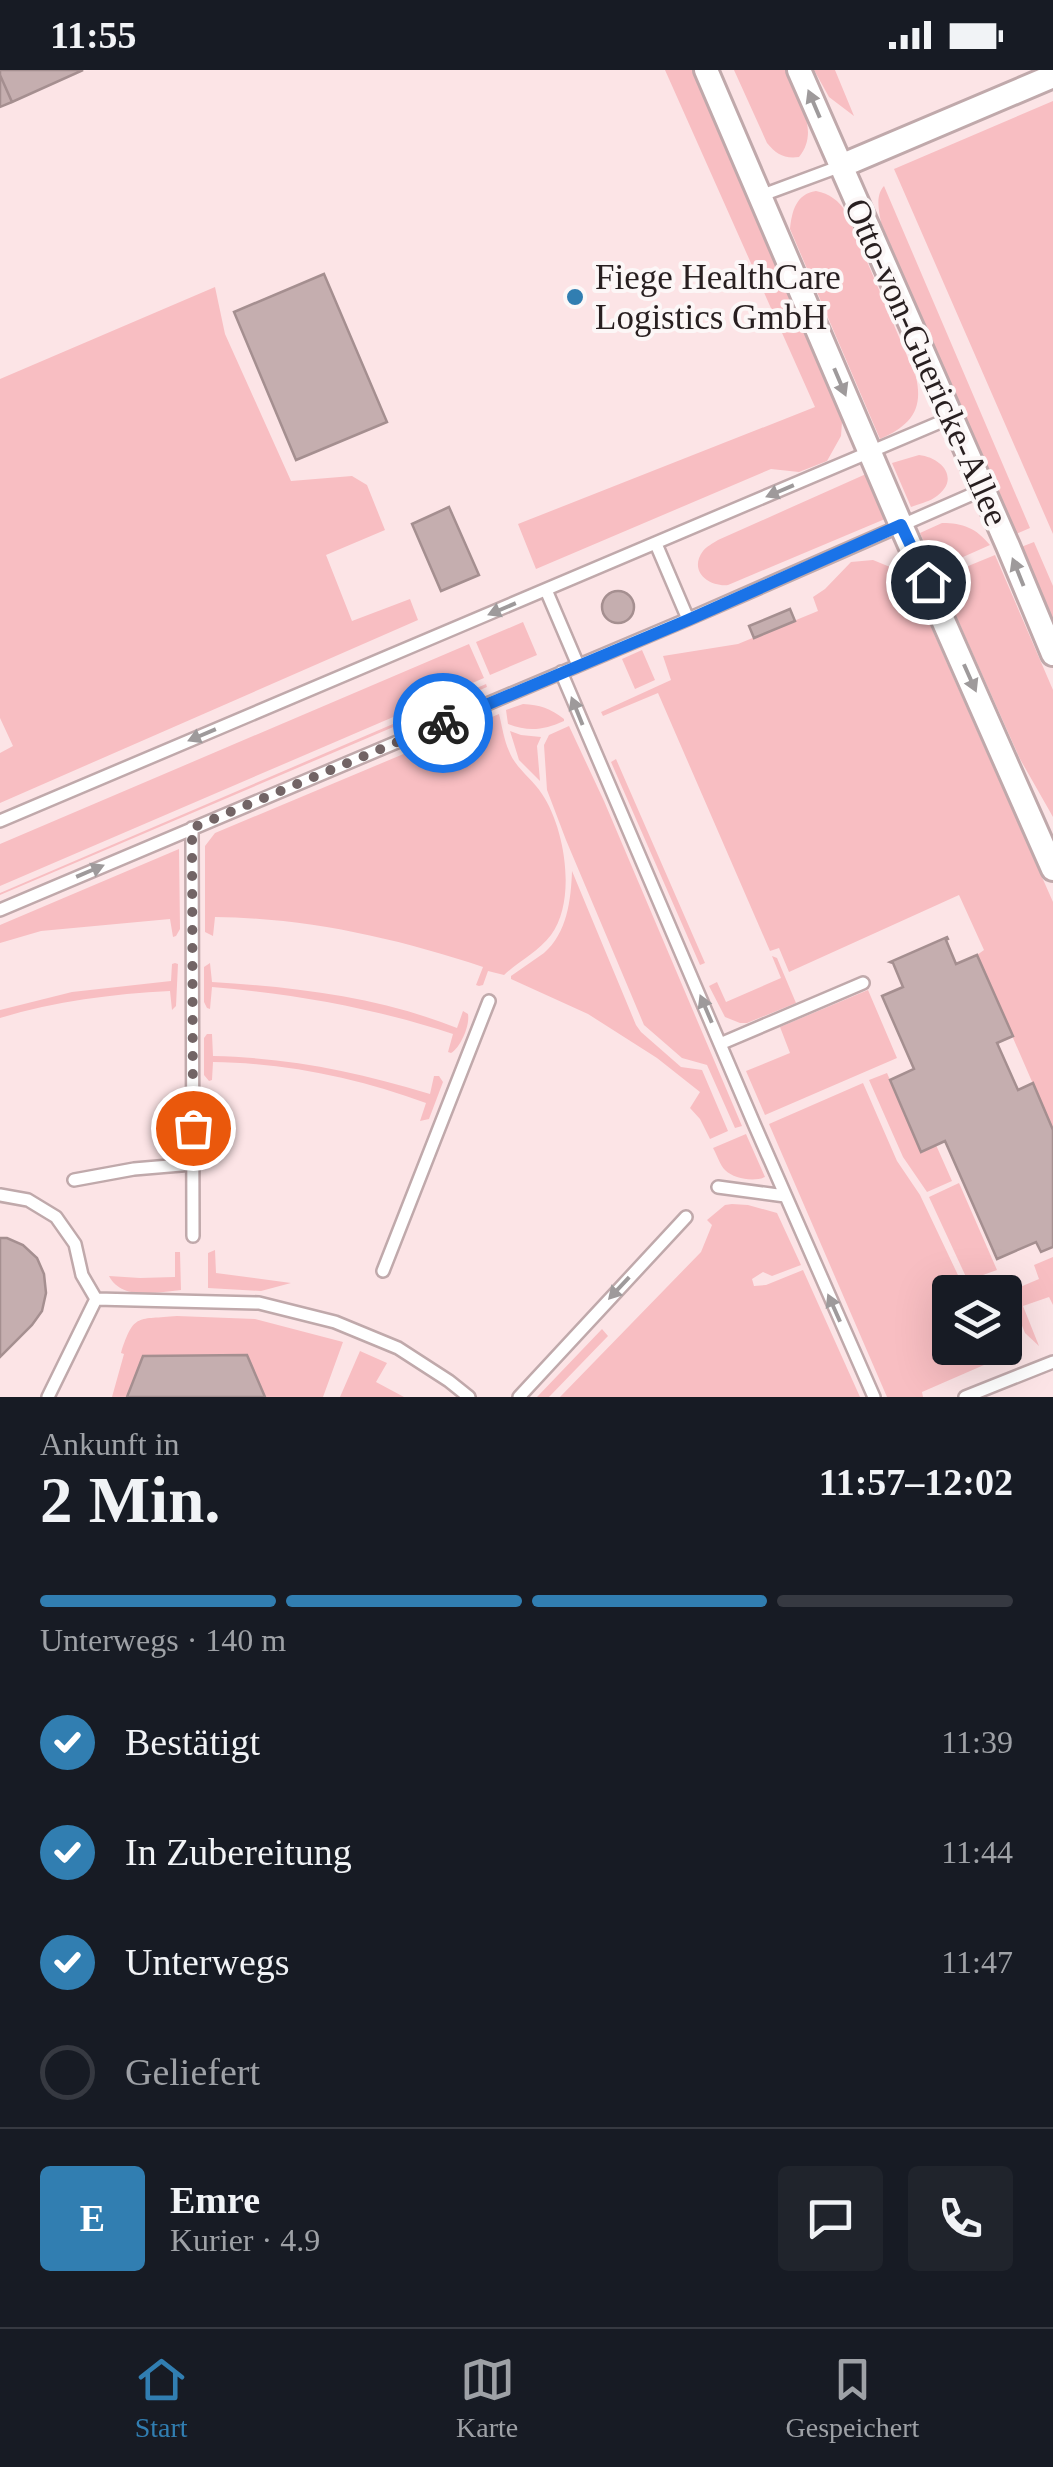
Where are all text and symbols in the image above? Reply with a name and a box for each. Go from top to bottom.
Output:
text: 11:55 [50,14,137,56]
one-way arrow [806,89,822,119]
street label: Otto-von-Guericke-Allee [837,193,1016,532]
place label: Fiege HealthCare Logistics GmbH [595,258,841,337]
marker: Fiege HealthCare Logistics GmbH [564,286,586,308]
one-way arrow [832,367,848,397]
one-way arrow [765,483,795,499]
pin [886,540,971,625]
icon: home [901,555,956,610]
one-way arrow [1009,557,1025,587]
one-way arrow [487,601,517,617]
one-way arrow [962,663,978,693]
courier [393,673,493,773]
icon: bike [416,696,471,751]
one-way arrow [569,696,585,726]
one-way arrow [187,728,217,744]
one-way arrow [75,863,105,879]
one-way arrow [697,994,713,1024]
pin [151,1086,236,1171]
icon: bag [166,1101,221,1156]
map controls [932,1275,1022,1365]
button: layers [932,1275,1022,1365]
one-way arrow [608,1276,631,1300]
one-way arrow [826,1293,843,1322]
text: Ankunft in [40,1426,180,1462]
text: 11:57–12:02 [819,1461,1013,1503]
text: 2 Min. [40,1464,221,1536]
text: Unterwegs · 140 m [40,1622,286,1658]
icon: check [40,1715,95,1770]
text: Bestätigt [125,1721,260,1763]
text: 11:39 [941,1724,1013,1760]
icon: check [40,1825,95,1880]
text: In Zubereitung [125,1831,352,1873]
text: 11:44 [941,1834,1013,1870]
icon: check [40,1935,95,1990]
text: Unterwegs [125,1941,290,1983]
text: 11:47 [941,1944,1013,1980]
text: Geliefert [125,2051,260,2093]
button: chat [778,2166,883,2271]
button: phone [908,2166,1013,2271]
text: Emre [170,2179,260,2221]
text: E [80,2197,105,2239]
text: Kurier · 4.9 [170,2222,320,2258]
tab: Start [134,2352,189,2444]
tab: Karte [456,2352,518,2444]
tab: Gespeichert [786,2352,919,2444]

